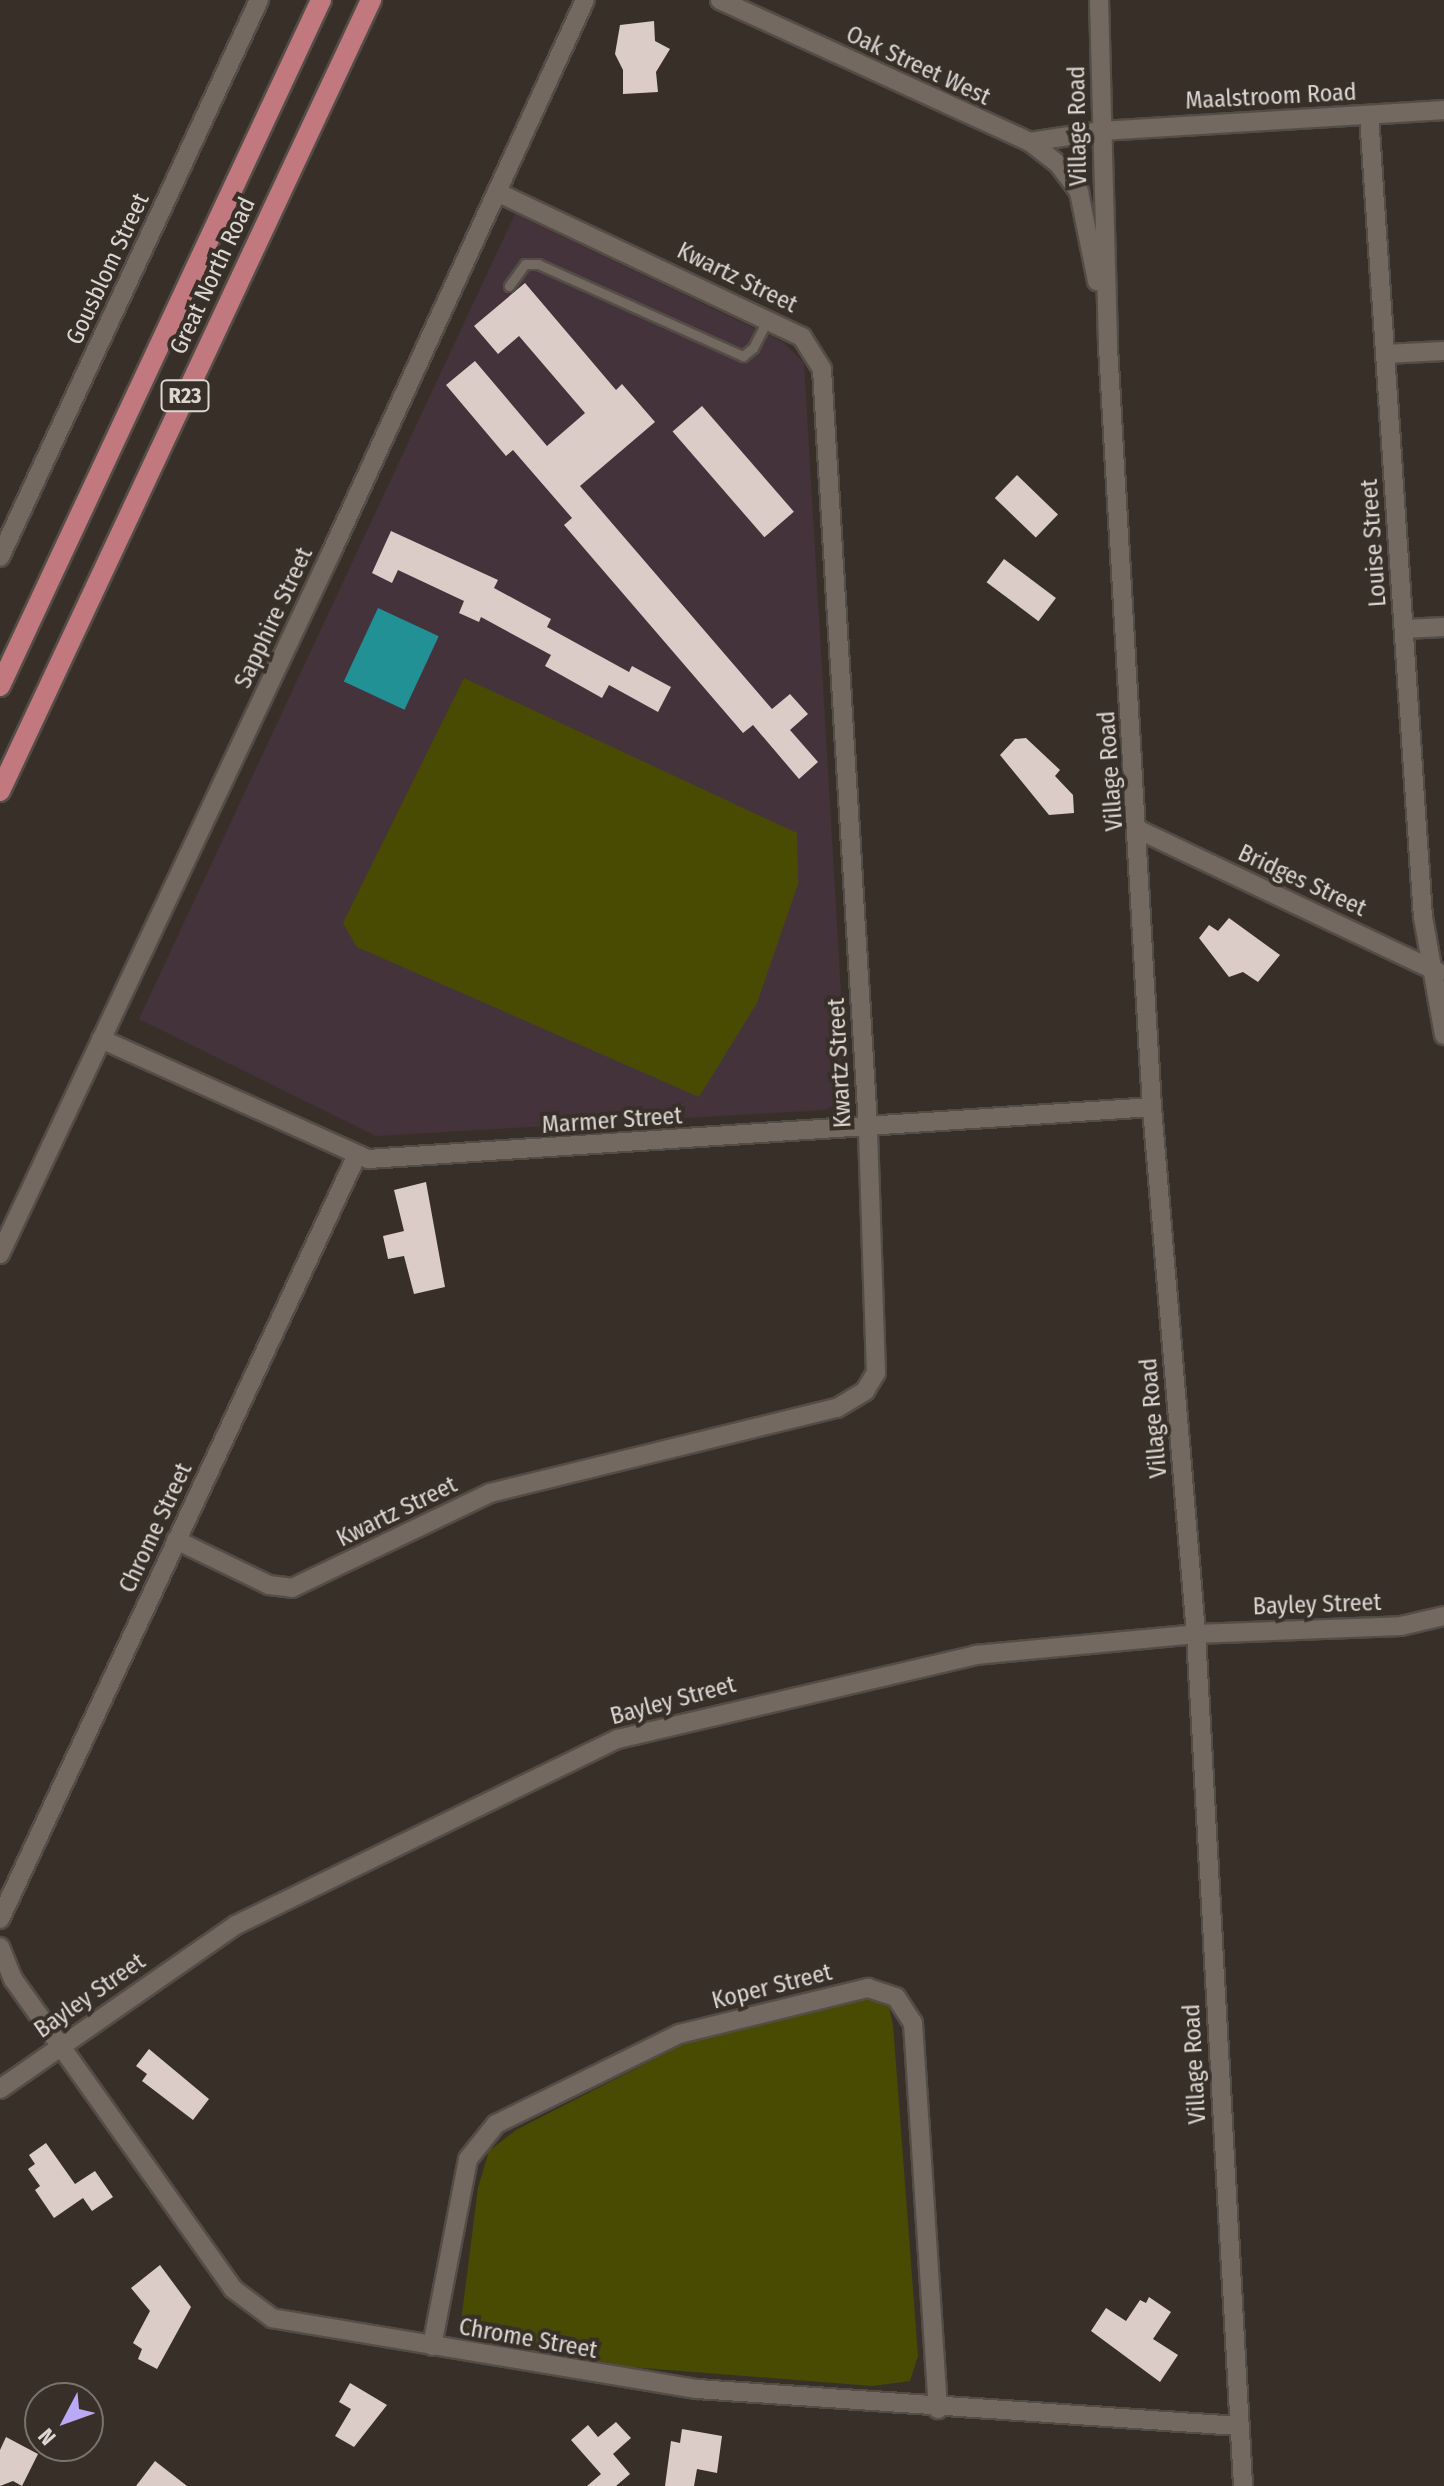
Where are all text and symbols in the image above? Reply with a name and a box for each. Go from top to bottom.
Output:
street label: Oak Street West [841,20,995,112]
street label: Village Road [1063,66,1093,186]
street label: Maalstroom Road [1185,78,1357,116]
street label: Gousblom Street [60,189,156,349]
street label: Great North Road [164,193,262,359]
street label: Kwartz Street [672,237,802,319]
road number: R23 [159,378,211,414]
street label: Louise Street [1355,478,1393,608]
street label: Sapphire Street [229,543,319,693]
street label: Village Road [1092,710,1130,832]
street label: Bridges Street [1233,839,1371,923]
street label: Kwartz Street [822,997,858,1129]
street label: Marmer Street [541,1102,683,1140]
street label: Village Road [1134,1357,1174,1479]
street label: Chrome Street [113,1459,199,1597]
street label: Kwartz Street [332,1471,462,1553]
street label: Bayley Street [1252,1588,1382,1622]
street label: Bayley Street [607,1670,739,1732]
street label: Bayley Street [29,1947,151,2045]
street label: Koper Street [709,1958,835,2016]
street label: Village Road [1177,2003,1213,2125]
street label: Chrome Street [457,2313,599,2365]
north arrow [24,2382,104,2462]
text: N [33,2423,62,2451]

